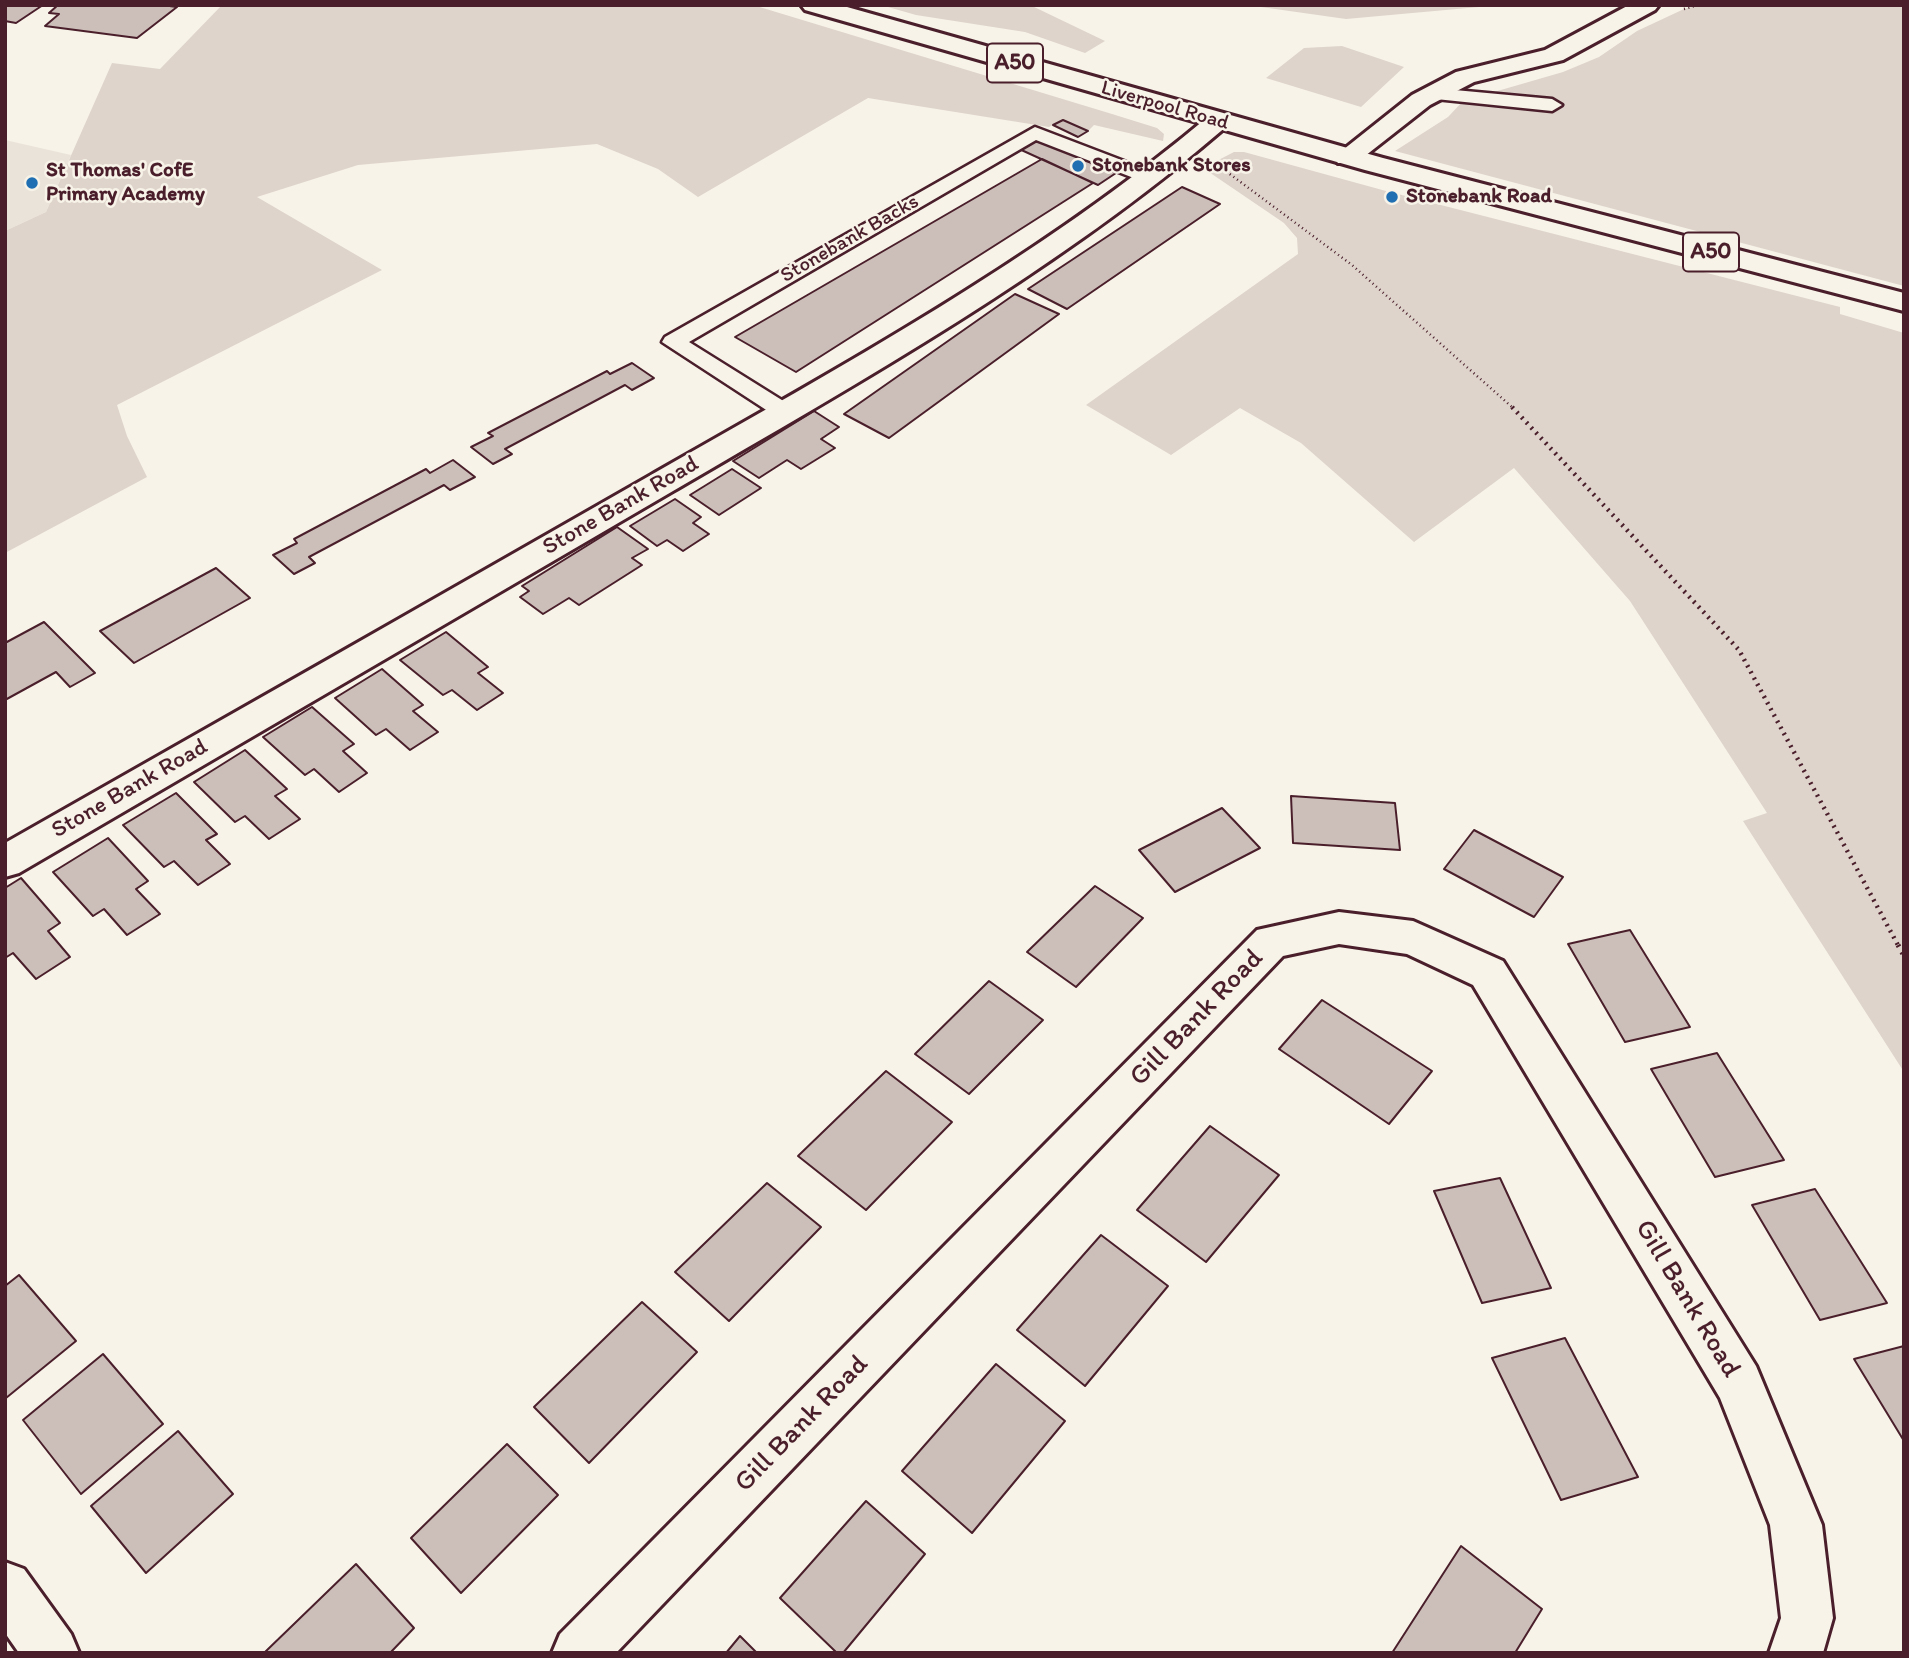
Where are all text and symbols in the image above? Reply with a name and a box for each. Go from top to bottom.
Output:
road number: A50 [987,44,1043,82]
street label: Liverpool Road [1098,76,1232,136]
place label: Stonebank Stores [1092,153,1251,179]
place label: St Thomas' CofE Primary Academy [46,158,205,208]
marker: Stonebank Stores [1070,158,1086,174]
marker: St Thomas' CofE Primary Academy [24,175,40,191]
place label: Stonebank Road [1406,184,1552,210]
street label: Stonebank Backs [776,189,924,289]
marker: Stonebank Road [1384,189,1400,205]
road number: A50 [1683,232,1739,272]
street label: Stone Bank Road [538,450,704,562]
street label: Stone Bank Road [47,733,213,845]
street label: Gill Bank Road [1123,942,1271,1094]
street label: Gill Bank Road [1627,1214,1747,1384]
street label: Gill Bank Road [728,1348,876,1500]

